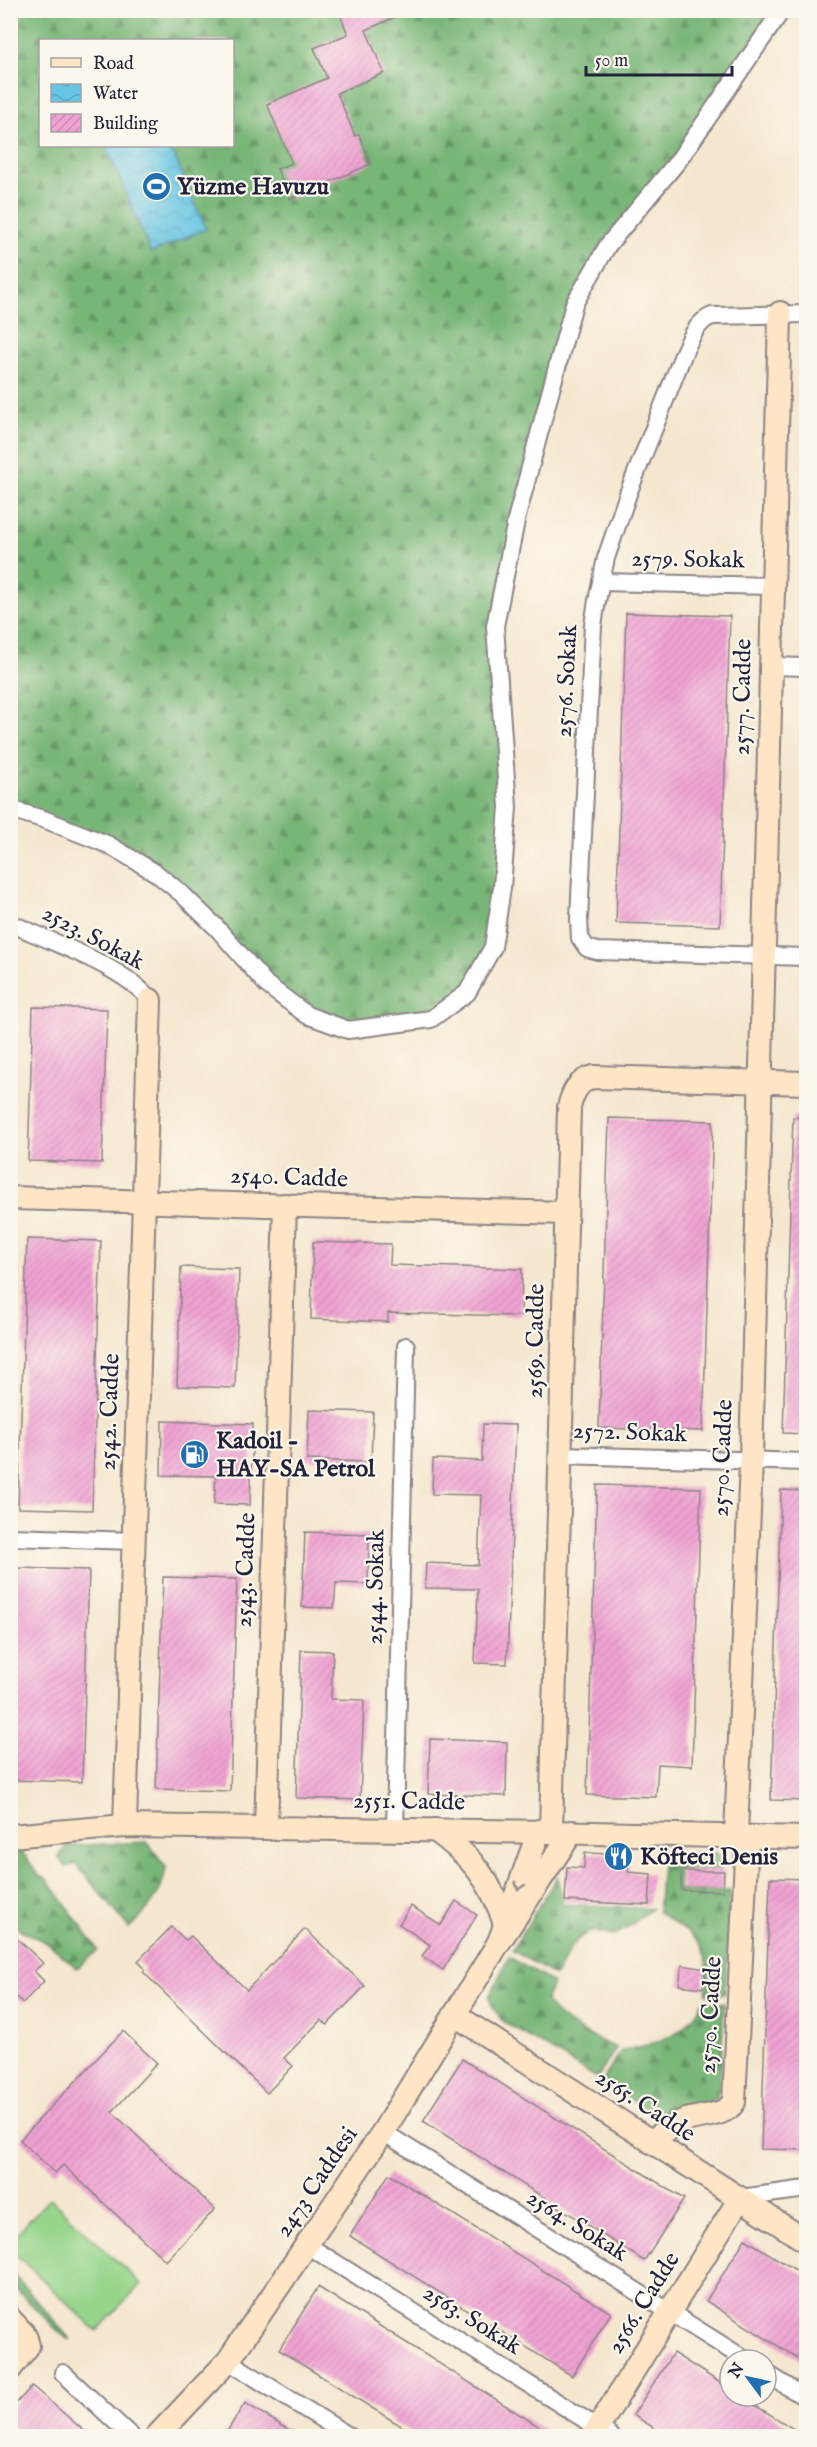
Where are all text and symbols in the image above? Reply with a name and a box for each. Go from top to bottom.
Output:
legend [39,39,234,147]
scale bar [586,39,732,77]
text: 50 m [595,50,628,73]
text: Road [93,53,134,76]
text: Water [93,83,138,106]
text: Building [93,113,158,136]
sports icon: Yüzme Havuzu [140,171,172,203]
place label: Yüzme Havuzu [177,172,330,203]
street label: 2579. Sokak [631,544,745,576]
street label: 2576. Sokak [549,624,585,738]
street label: 2577. Cadde [726,638,760,756]
street label: 2523. Sokak [36,898,150,978]
street label: 2540. Cadde [230,1160,348,1196]
street label: 2569. Cadde [519,1283,553,1399]
street label: 2542. Cadde [92,1353,128,1471]
street label: 2570. Cadde [705,1399,741,1517]
street label: 2572. Sokak [573,1416,688,1450]
place label: Kadoil - HAY-SA Petrol [216,1426,375,1485]
fuel station icon: Kadoil - HAY-SA Petrol [179,1439,211,1471]
street label: 2543. Cadde [229,1512,263,1628]
street label: 2544. Sokak [359,1529,393,1645]
street label: 2551. Cadde [353,1786,465,1818]
restaurant icon: Köfteci Denis [603,1841,635,1873]
place label: Köfteci Denis [640,1842,779,1873]
one-way arrow [513,1880,526,1891]
street label: 2570. Cadde [692,1956,730,2074]
street label: 2565. Cadde [589,2062,701,2150]
street label: 2473 Caddesi [269,2121,365,2243]
street label: 2564. Sokak [521,2183,634,2269]
street label: 2566. Cadde [600,2246,688,2360]
street label: 2563. Sokak [417,2278,527,2363]
north arrow [718,2348,778,2408]
text: N [724,2360,749,2383]

